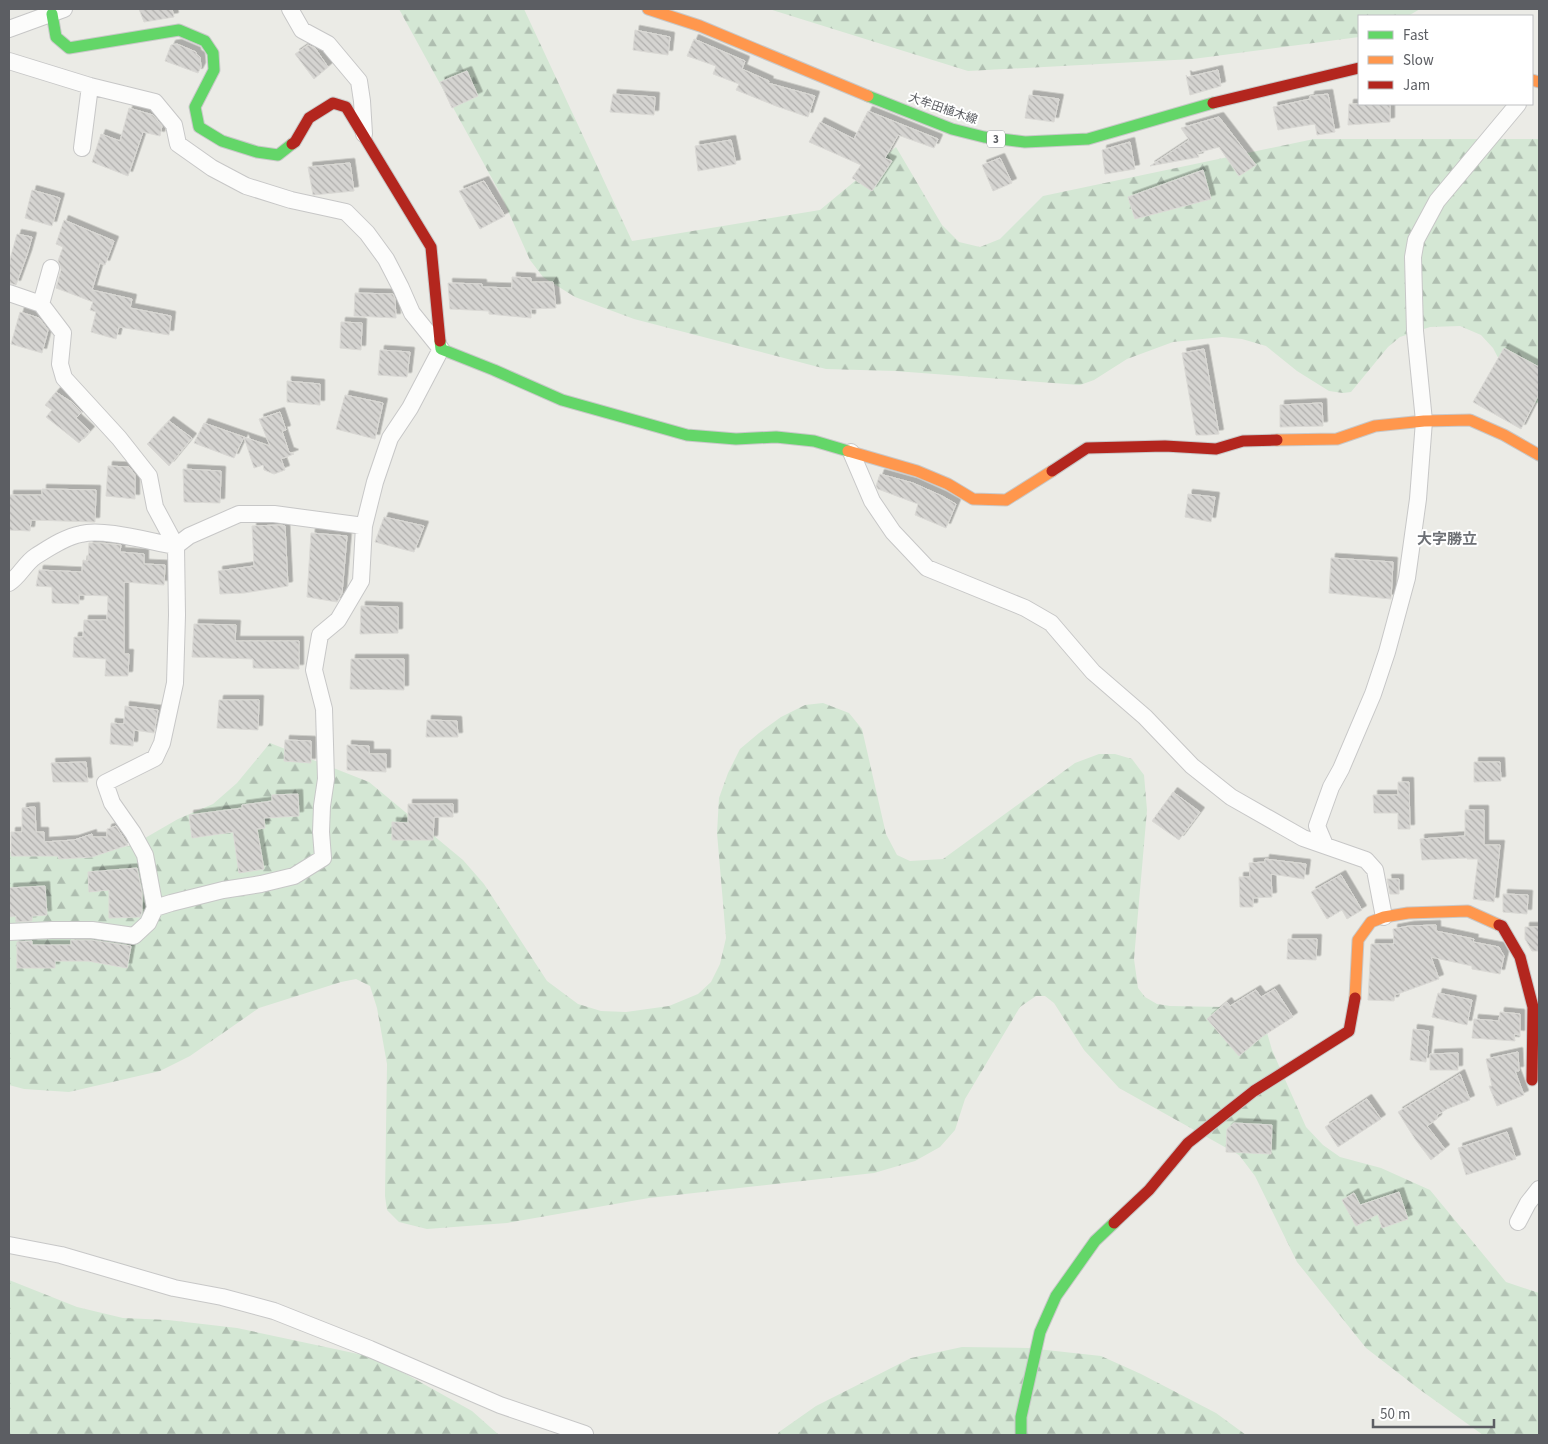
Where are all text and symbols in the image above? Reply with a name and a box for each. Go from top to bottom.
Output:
legend [1358,15,1533,105]
text: Fast [1403,25,1429,46]
text: Slow [1403,50,1434,71]
text: Jam [1403,75,1430,96]
street label: 大牟田植木線 [906,89,980,129]
road number: 3 [987,130,1005,148]
district label: 大字勝立 [1417,529,1477,550]
scale bar [1373,1396,1494,1428]
text: 50 m [1380,1404,1410,1425]

